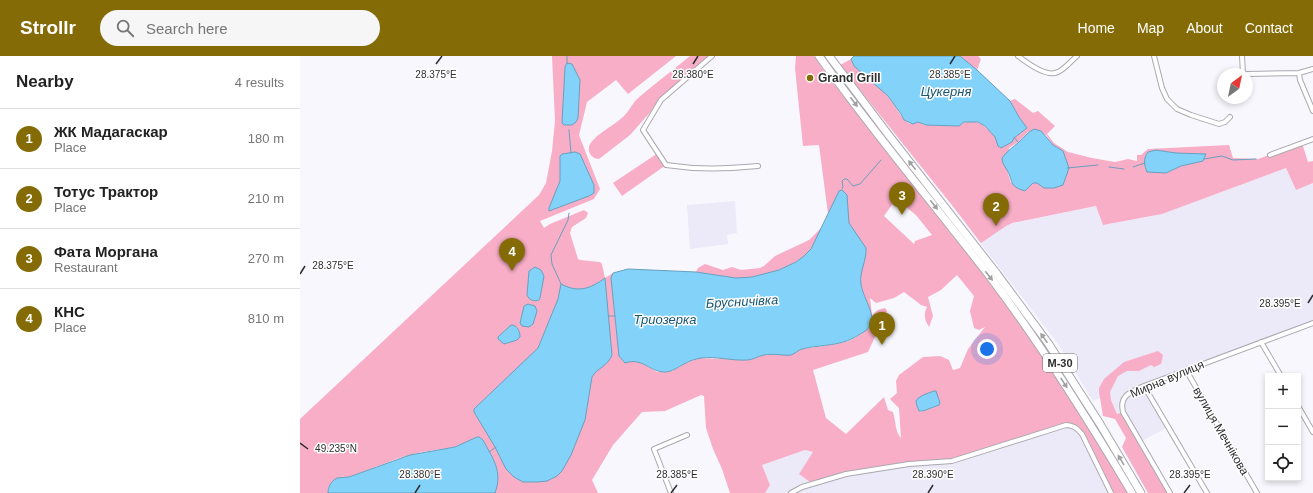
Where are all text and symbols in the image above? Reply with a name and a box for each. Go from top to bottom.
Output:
search box [100,10,380,46]
text: Strollr [20,17,76,38]
icon: search [114,17,136,39]
text: Search here [146,20,228,37]
text: Home [1078,20,1115,36]
text: Map [1137,20,1164,36]
text: About [1186,20,1223,36]
text: Contact [1245,20,1293,36]
north arrow [1217,68,1253,104]
text: 28.375°E [415,69,457,80]
text: 28.380°E [672,69,714,80]
text: 28.385°E [929,69,971,80]
place label: Grand Grill [818,71,881,85]
text: Nearby [16,72,74,91]
marker: Grand Grill [805,73,815,83]
text: 4 results [235,75,284,90]
water label: Цукерня [921,84,971,99]
one-way arrow [850,97,858,108]
text: ЖК Мадагаскар [54,123,168,140]
text: 1 [25,131,33,146]
text: 180 m [248,131,284,146]
text: Place [54,140,87,155]
one-way arrow [907,159,916,170]
pin: 3 [889,182,915,215]
text: Тотус Трактор [54,183,158,200]
text: 2 [25,191,33,206]
text: 210 m [248,191,284,206]
pin: 2 [983,193,1009,226]
one-way arrow [929,199,938,210]
text: Place [54,200,87,215]
pin: 4 [499,238,525,271]
text: Фата Моргана [54,243,158,260]
text: 3 [25,251,33,266]
text: 270 m [248,251,284,266]
text: Restaurant [54,260,118,275]
text: 28.375°E [312,260,354,271]
one-way arrow [985,271,993,282]
water label: Брусничівка [705,292,779,311]
text: 28.395°E [1259,298,1301,309]
text: КНС [54,303,85,320]
text: 4 [25,311,33,326]
text: 810 m [248,311,284,326]
water label: Триозерка [634,312,696,327]
pin: 1 [869,312,895,345]
text: Place [54,320,87,335]
one-way arrow [1040,333,1048,344]
your location [977,339,997,359]
road number: М-30 [1043,354,1077,372]
street label: Мирна вулиця [1128,357,1206,401]
map controls [1265,373,1301,481]
button: + [1265,373,1301,409]
one-way arrow [1060,377,1067,389]
street label: вулиця Мечнікова [1190,385,1252,478]
button: − [1265,409,1301,445]
text: 49.235°N [315,443,357,454]
button: locate [1265,445,1301,481]
one-way arrow [1118,454,1125,466]
text: 28.380°E [399,469,441,480]
text: 28.385°E [656,469,698,480]
text: 28.390°E [912,469,954,480]
text: 28.395°E [1169,469,1211,480]

